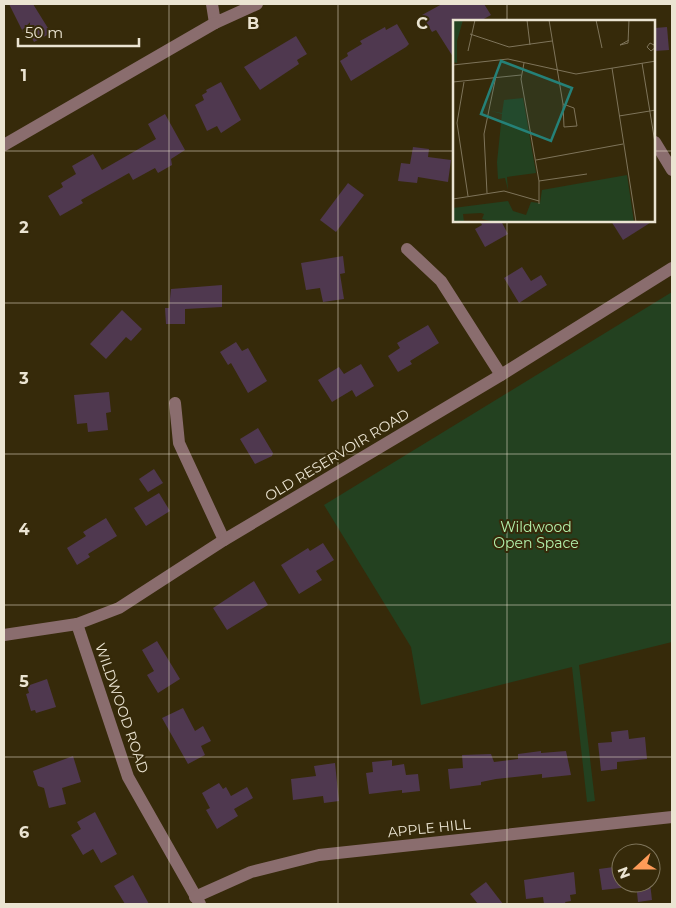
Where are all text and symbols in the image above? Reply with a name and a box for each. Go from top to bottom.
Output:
text: B [247,14,259,33]
text: C [416,14,428,33]
scale bar [18,15,139,47]
inset map [453,20,656,222]
text: 50 m [25,23,63,42]
text: 1 [21,66,27,85]
text: 2 [19,218,29,237]
text: 3 [18,369,29,388]
street label: OLD RESERVOIR ROAD [261,405,413,505]
park label: Wildwood Open Space [493,518,579,552]
text: 4 [18,520,30,539]
street label: WILDWOOD ROAD [91,641,153,775]
text: 5 [19,672,29,691]
street label: APPLE HILL [387,815,472,841]
text: 6 [19,823,29,842]
north arrow [611,843,661,893]
text: N [613,864,634,881]

